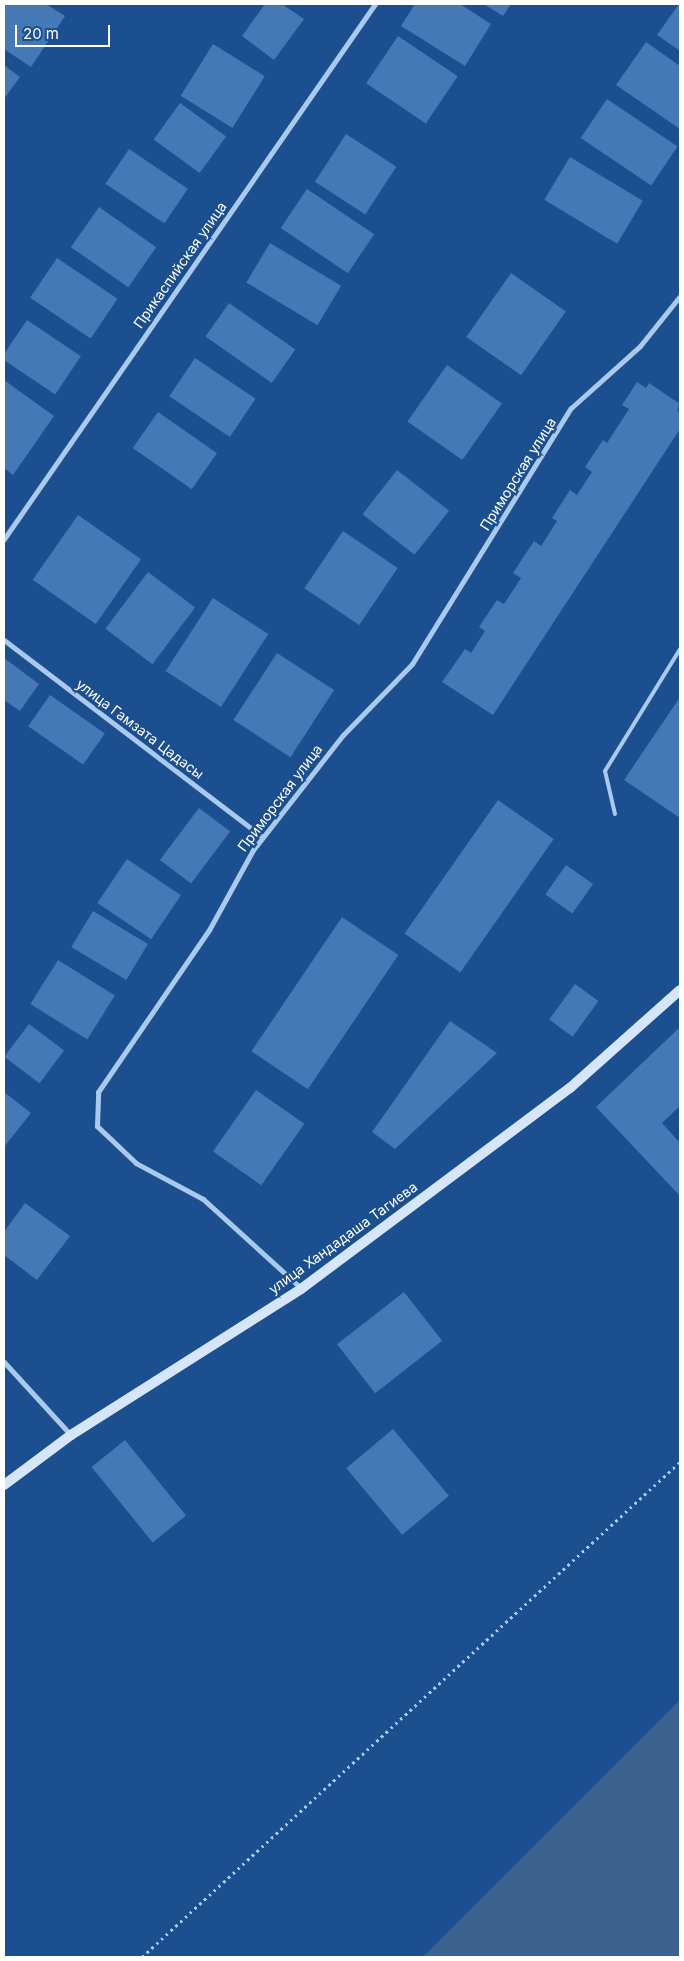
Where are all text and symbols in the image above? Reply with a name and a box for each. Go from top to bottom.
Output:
scale bar [18,15,112,47]
text: 20 m [23,24,59,43]
street label: Прикаспийская улица [130,199,230,331]
street label: Приморская улица [476,414,560,534]
street label: улица Гамзата Цадасы [73,676,207,782]
street label: Приморская улица [234,741,326,855]
street label: улица Хандадаша Тагиева [265,1178,421,1298]

